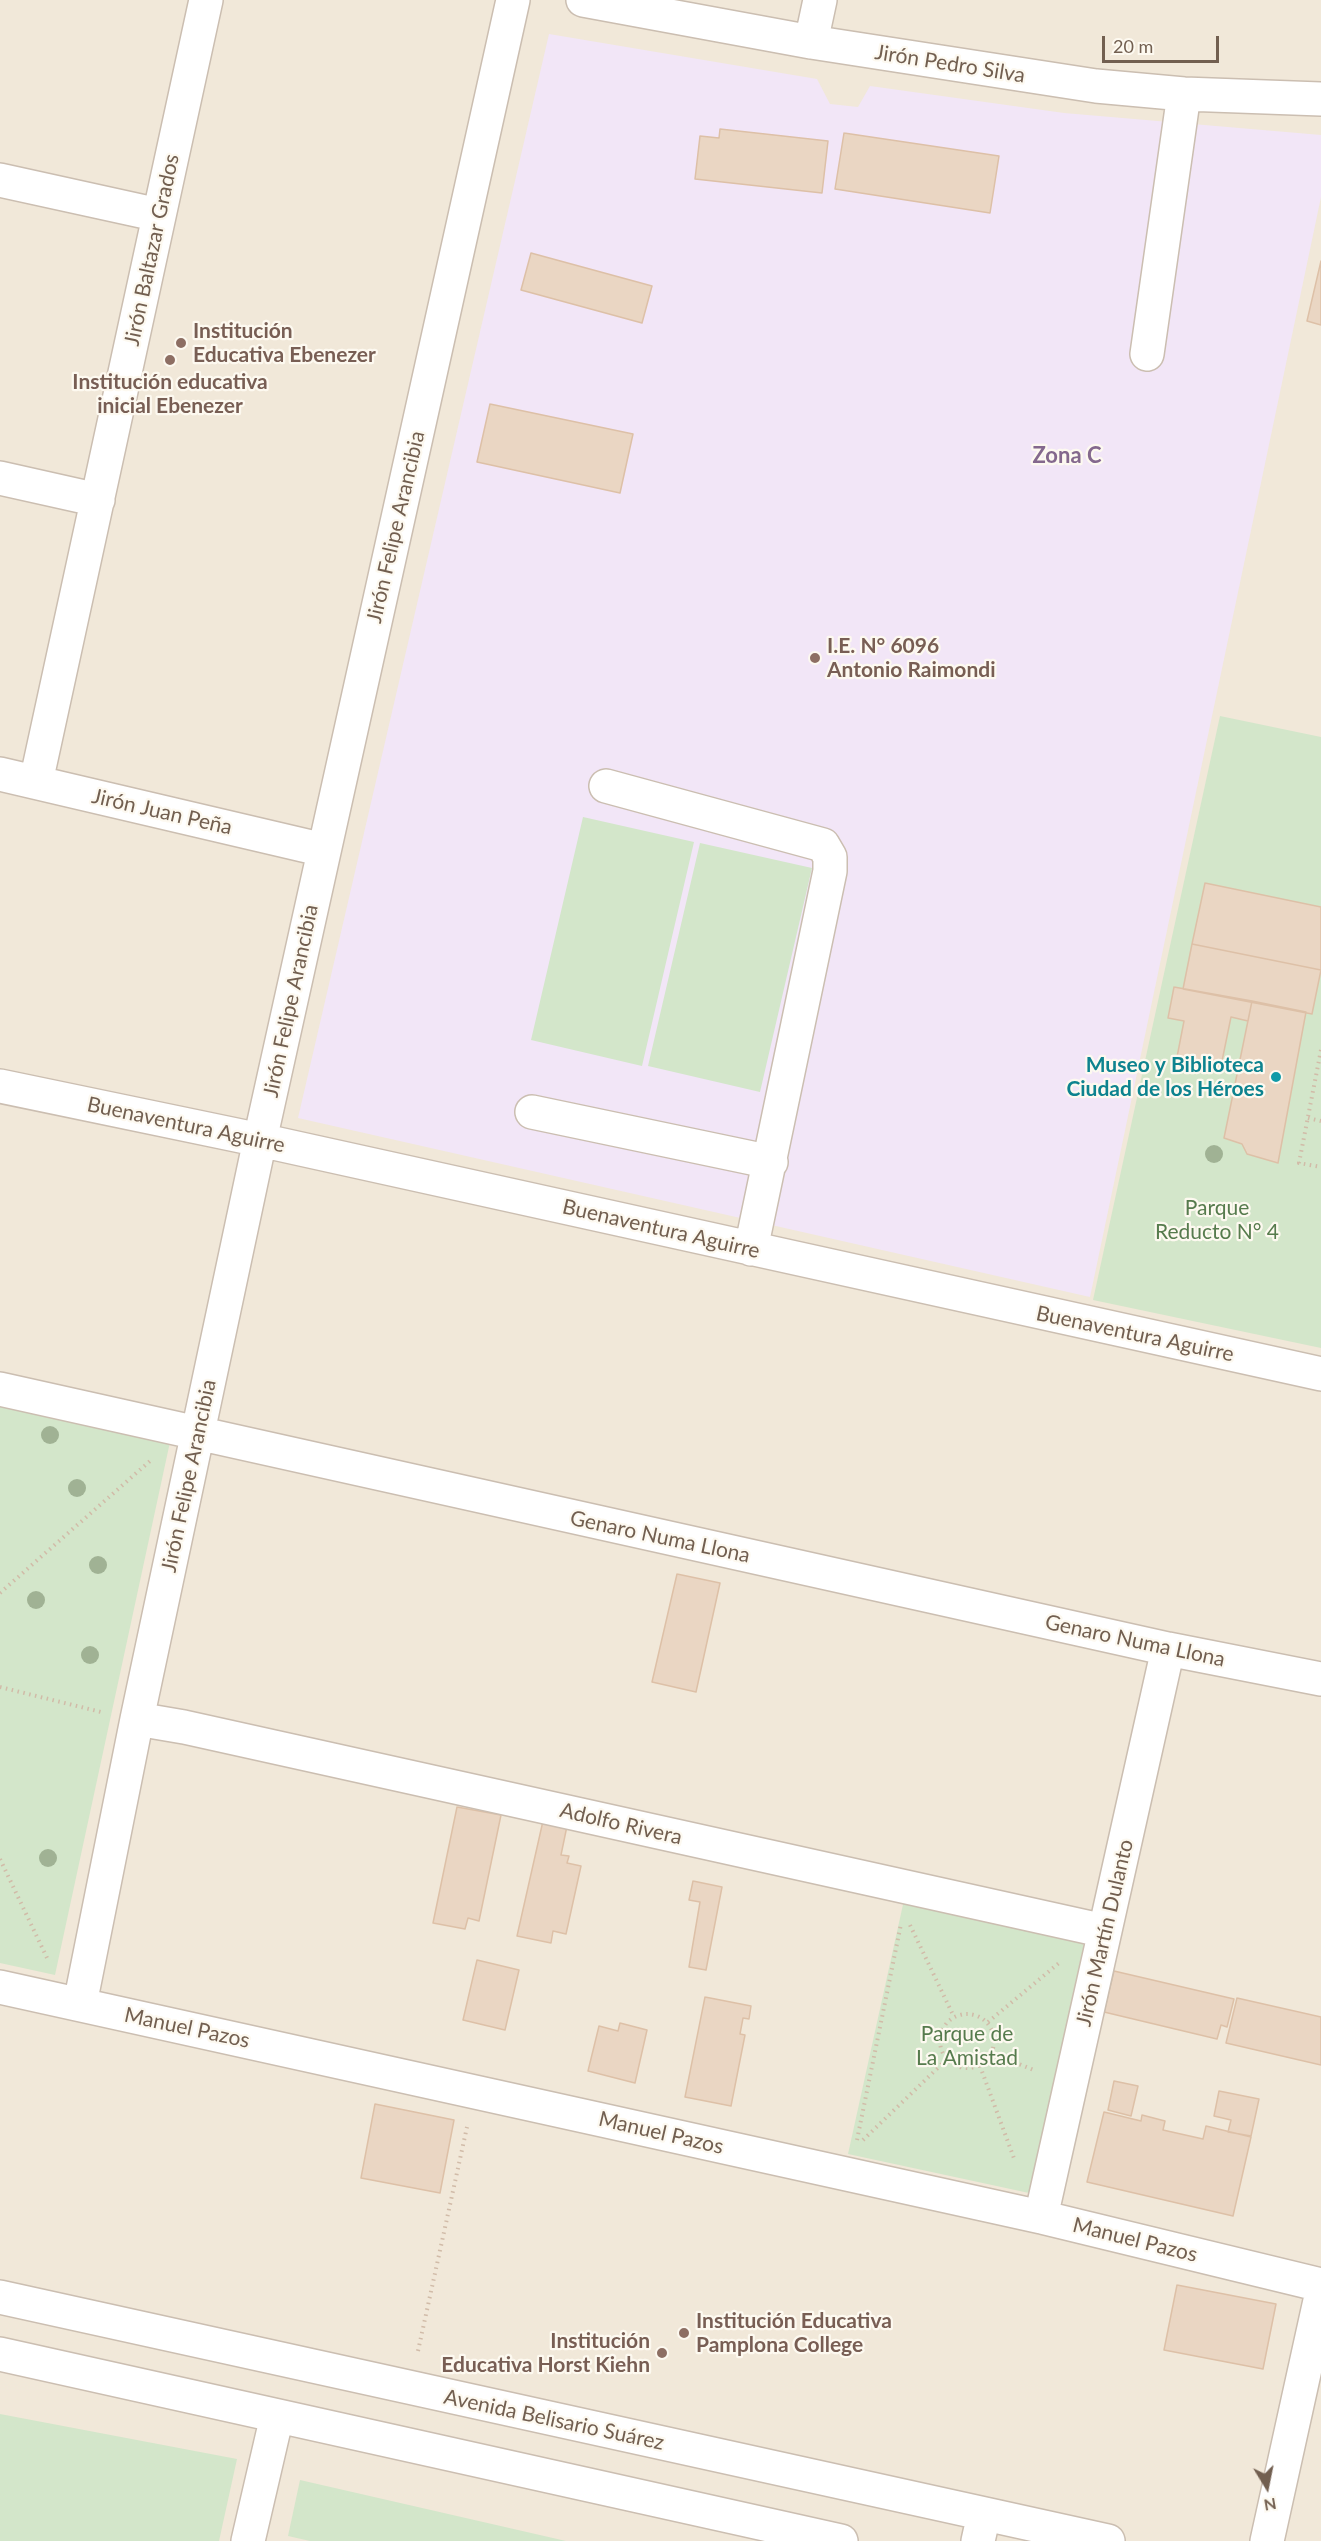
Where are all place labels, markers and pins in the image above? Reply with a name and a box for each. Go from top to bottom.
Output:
place label: Institución Educativa Ebenezer [193,318,376,368]
marker: Institución Educativa Ebenezer [174,336,188,350]
marker: Institución educativa inicial Ebenezer [163,353,177,367]
place label: Institución educativa inicial Ebenezer [72,369,268,419]
place label: I.E. N° 6096 Antonio Raimondi [827,633,995,683]
marker: I.E. N° 6096 Antonio Raimondi [808,651,822,665]
place label: Museo y Biblioteca Ciudad de los Héroes [1066,1052,1264,1102]
marker: Museo y Biblioteca Ciudad de los Héroes [1269,1070,1283,1084]
place label: Institución Educativa Pamplona College [696,2308,892,2358]
marker: Institución Educativa Pamplona College [677,2326,691,2340]
place label: Institución Educativa Horst Kiehn [441,2328,650,2378]
marker: Institución Educativa Horst Kiehn [655,2346,669,2360]

